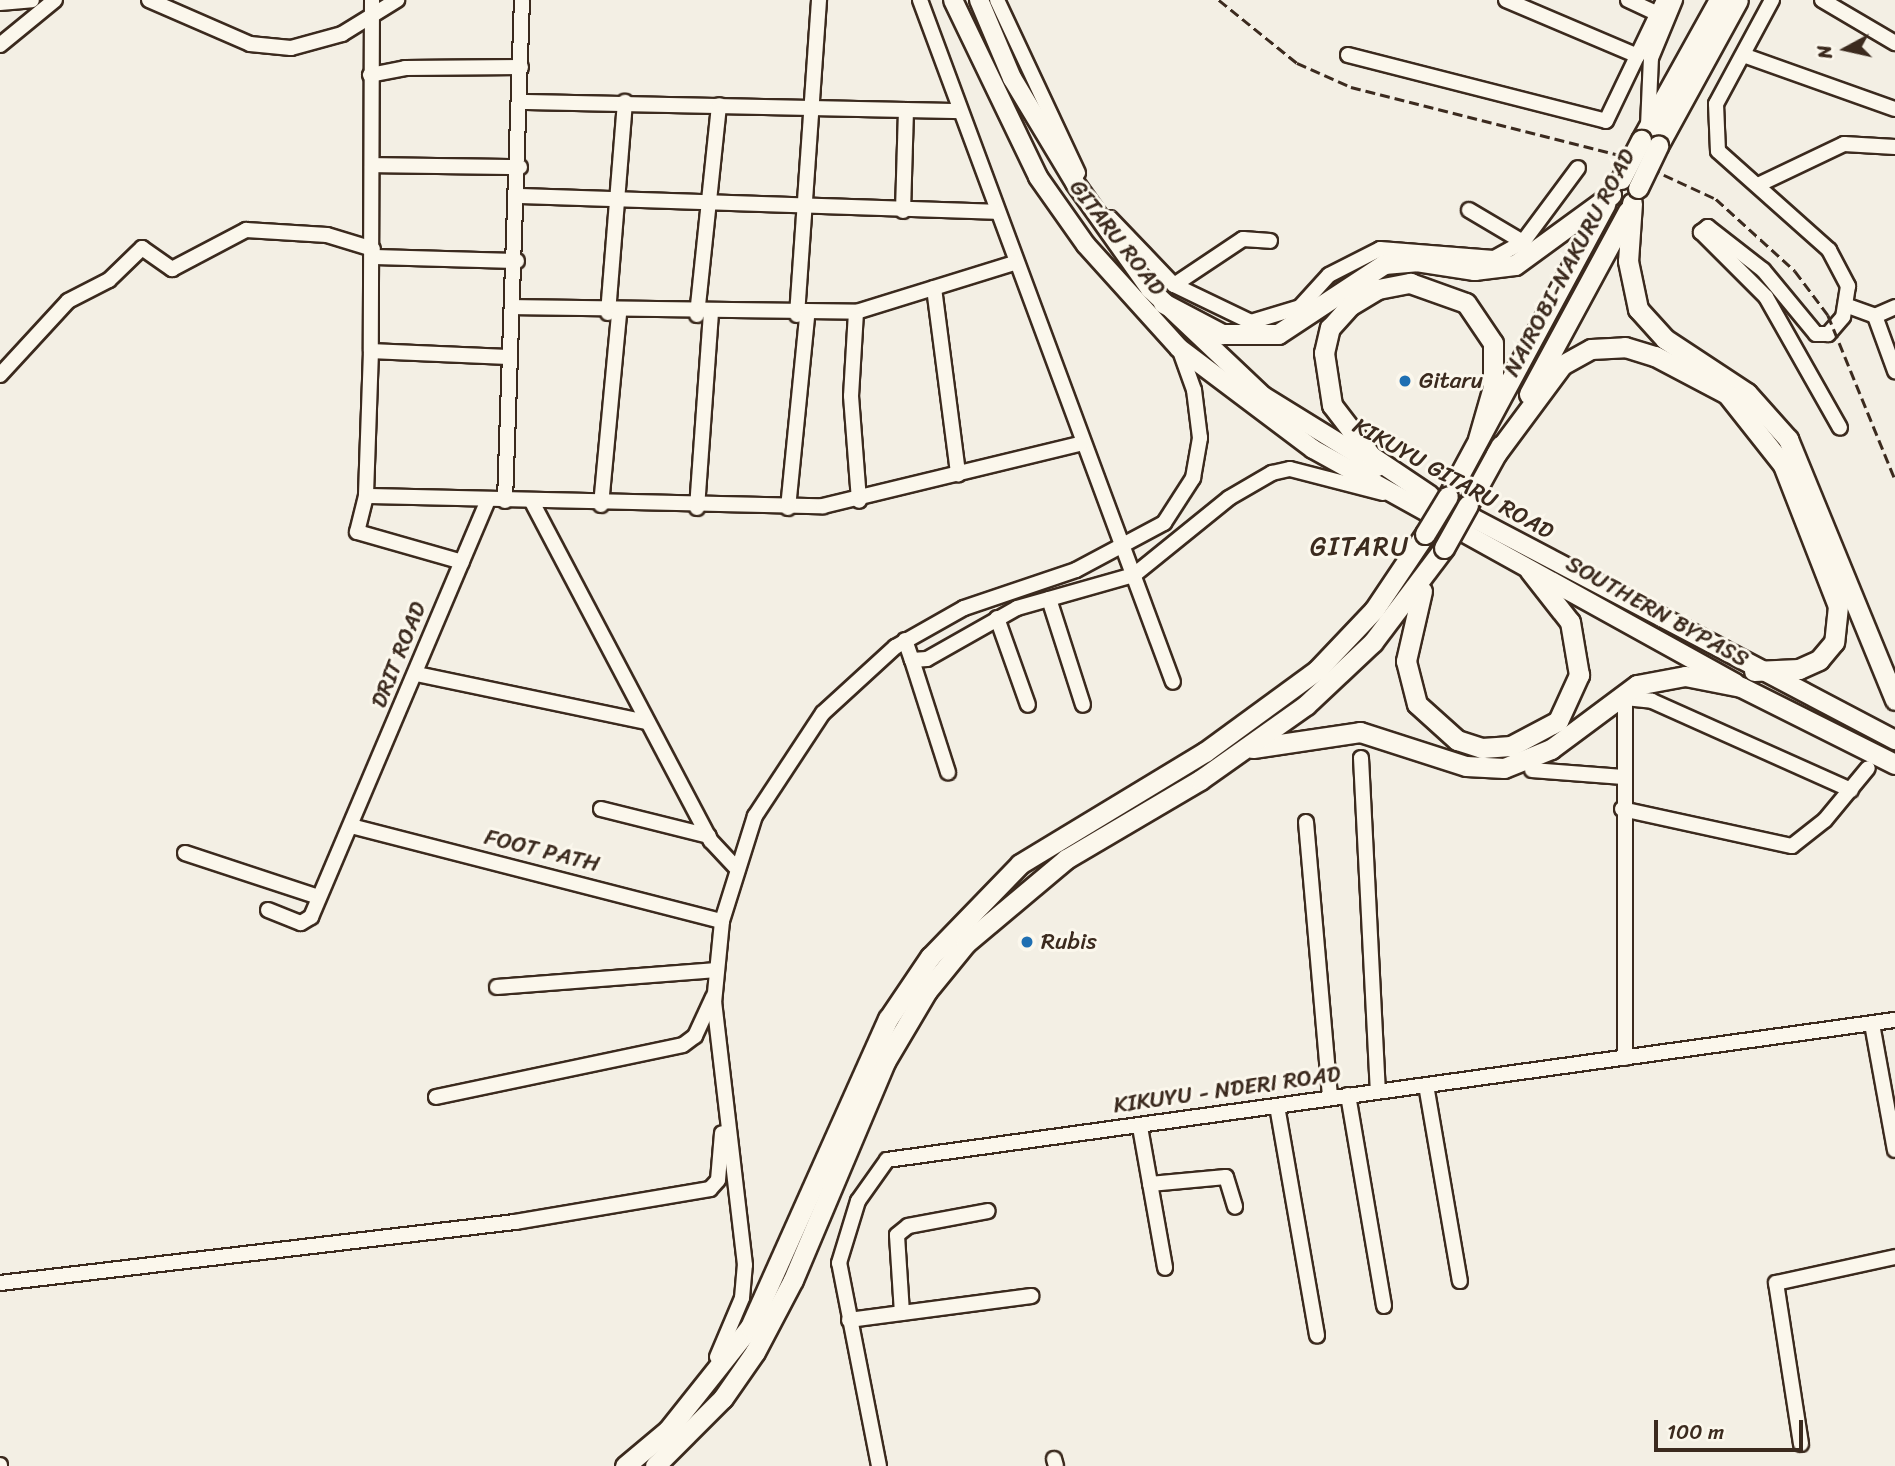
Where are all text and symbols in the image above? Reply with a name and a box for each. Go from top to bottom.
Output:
north arrow [1811,14,1881,84]
text: N [1807,43,1842,61]
street label: NAIROBI-NAKURU ROAD [1498,145,1642,381]
street label: GITARU ROAD [1063,174,1171,302]
place label: Gitaru [1419,367,1483,395]
marker: Gitaru [1397,373,1413,389]
street label: KIKUYU GITARU ROAD [1348,412,1558,546]
district label: GITARU [1312,531,1408,563]
street label: SOUTHERN BYPASS [1560,550,1754,674]
street label: DRIT ROAD [365,598,433,712]
street label: FOOT PATH [482,824,602,878]
place label: Rubis [1041,928,1097,956]
marker: Rubis [1019,934,1035,950]
street label: KIKUYU - NDERI ROAD [1112,1060,1342,1120]
scale bar [1657,1406,1806,1450]
text: 100 m [1667,1413,1724,1451]

